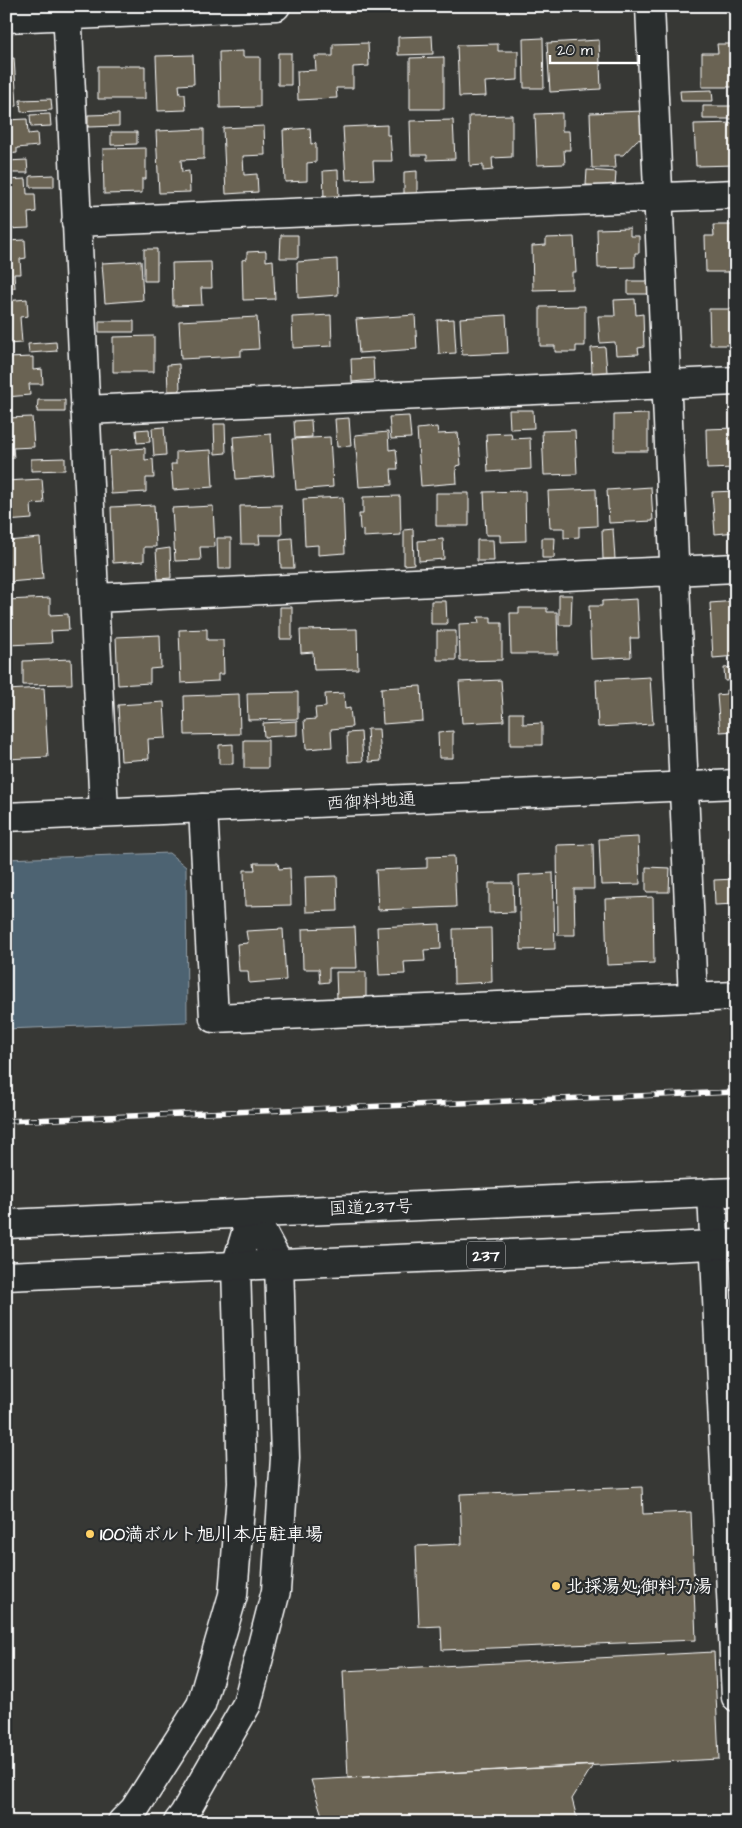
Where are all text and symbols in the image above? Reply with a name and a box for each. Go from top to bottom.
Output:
scale bar [550,32,638,64]
text: 20 m [557,40,593,61]
street label: 西御料地通 [325,787,417,816]
street label: 国道237号 [328,1194,414,1221]
road number: 237 [467,1242,505,1268]
place label: 100満ボルト旭川本店駐車場 [100,1522,323,1547]
marker: 100満ボルト旭川本店駐車場 [84,1528,96,1540]
place label: 北採湯処;御料乃湯 [566,1574,712,1599]
marker: 北採湯処;御料乃湯 [550,1580,562,1592]

